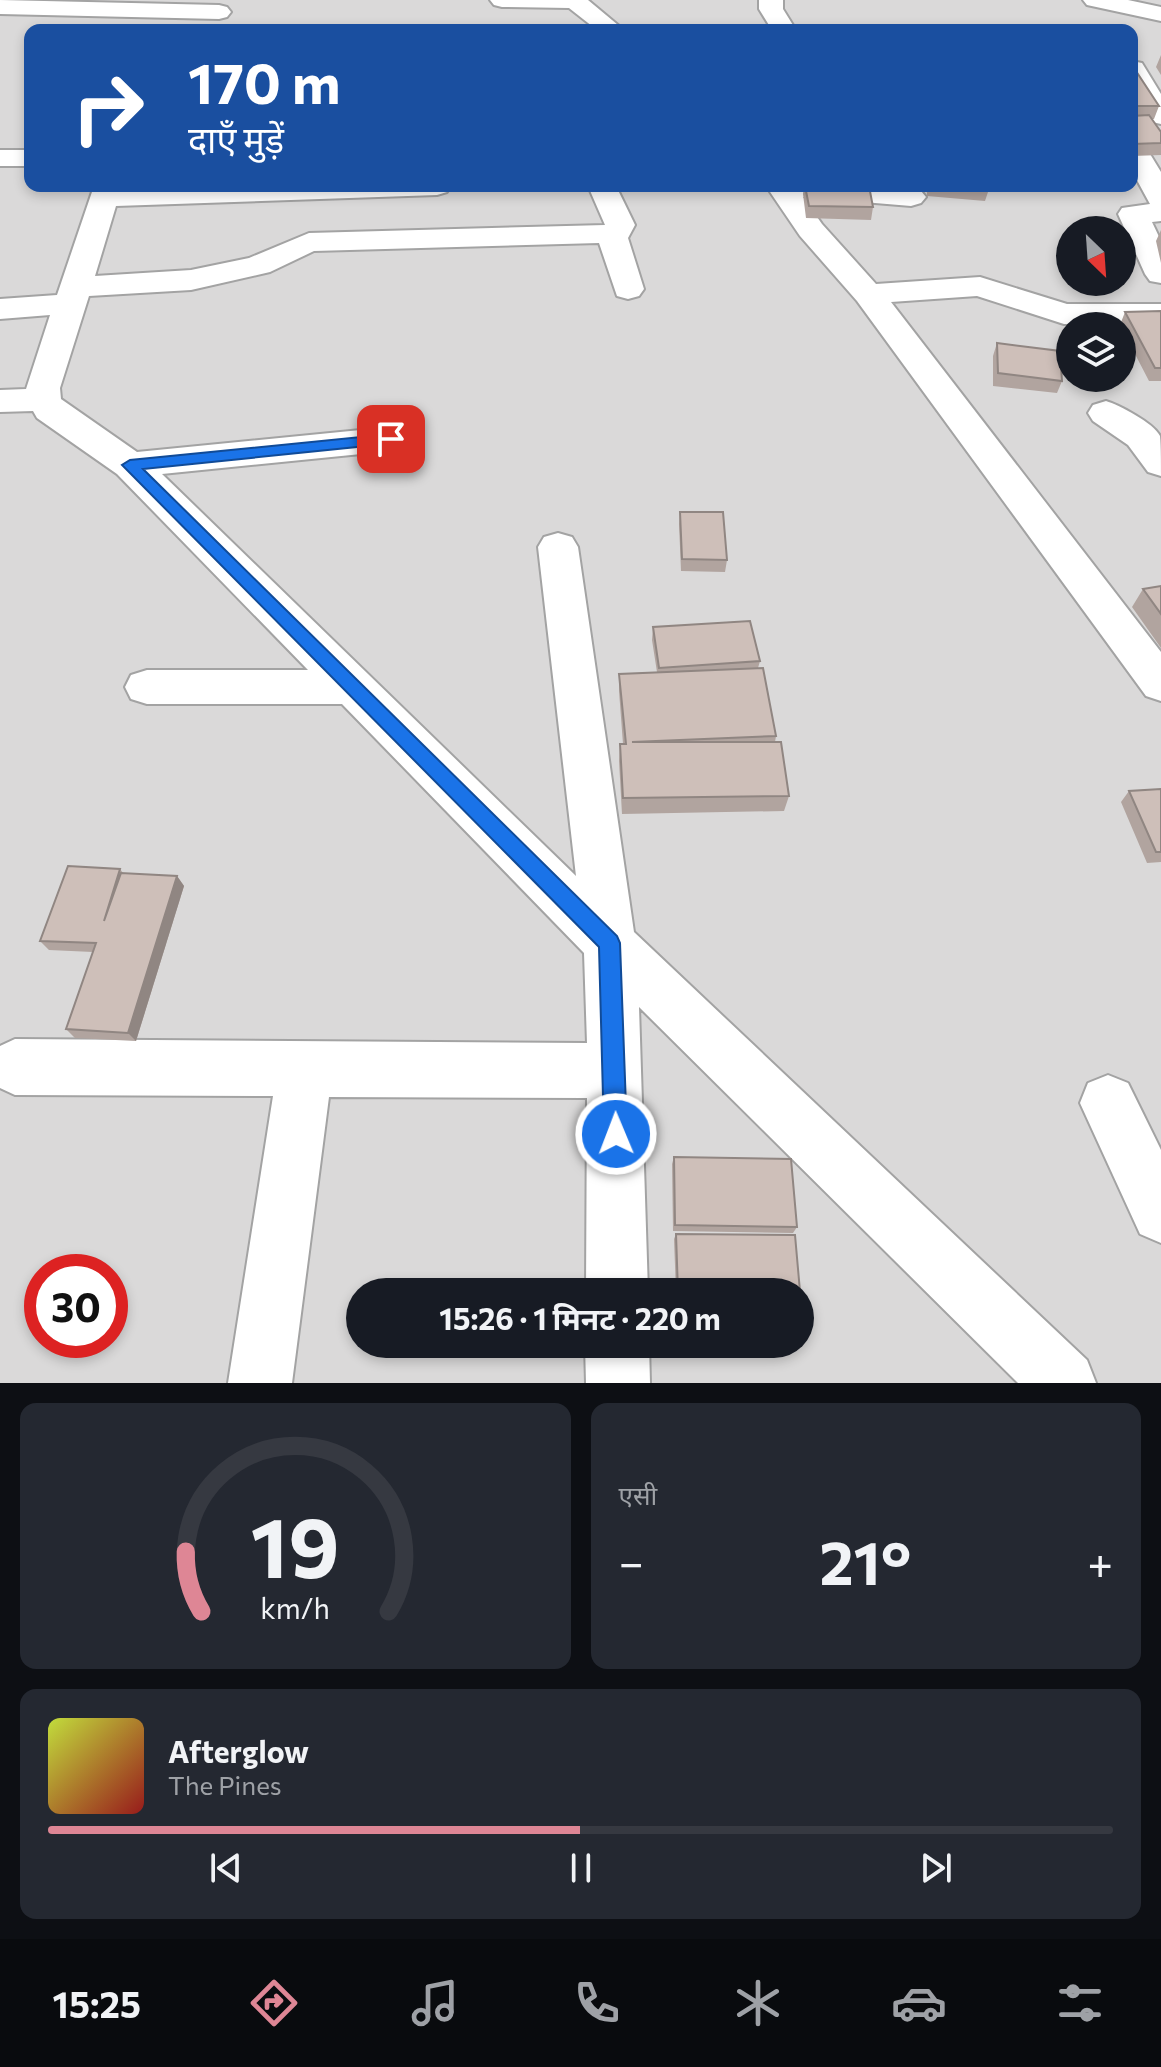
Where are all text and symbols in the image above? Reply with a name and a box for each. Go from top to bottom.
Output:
text: 170 m [188,47,341,116]
icon: right [56,56,160,160]
text: दाएँ मुड़ें [188,116,284,160]
north arrow [1056,216,1136,296]
map controls [1056,216,1136,392]
button: layers [1056,312,1136,392]
pin [357,405,425,473]
icon: arrive [369,417,413,461]
position arrow [574,1092,658,1176]
speed limit sign: 30 [24,1254,128,1358]
text: 15:26 · 1 मिनट · 220 m [439,1299,721,1336]
text: एसी [619,1479,657,1510]
text: 19 [251,1493,340,1595]
text: 21° [819,1524,911,1597]
text: − [619,1534,644,1588]
text: + [1087,1534,1113,1588]
text: km/h [260,1590,330,1625]
text: Afterglow [168,1732,309,1769]
text: The Pines [168,1769,282,1800]
icon: previous [204,1846,248,1890]
icon: pause [559,1846,603,1890]
icon: next [914,1846,958,1890]
icon: directions [246,1975,302,2031]
icon: music [407,1975,463,2031]
icon: phone [569,1975,625,2031]
icon: climate [730,1975,786,2031]
icon: car [891,1975,947,2031]
icon: filters [1052,1975,1108,2031]
text: 15:25 [53,1981,141,2025]

